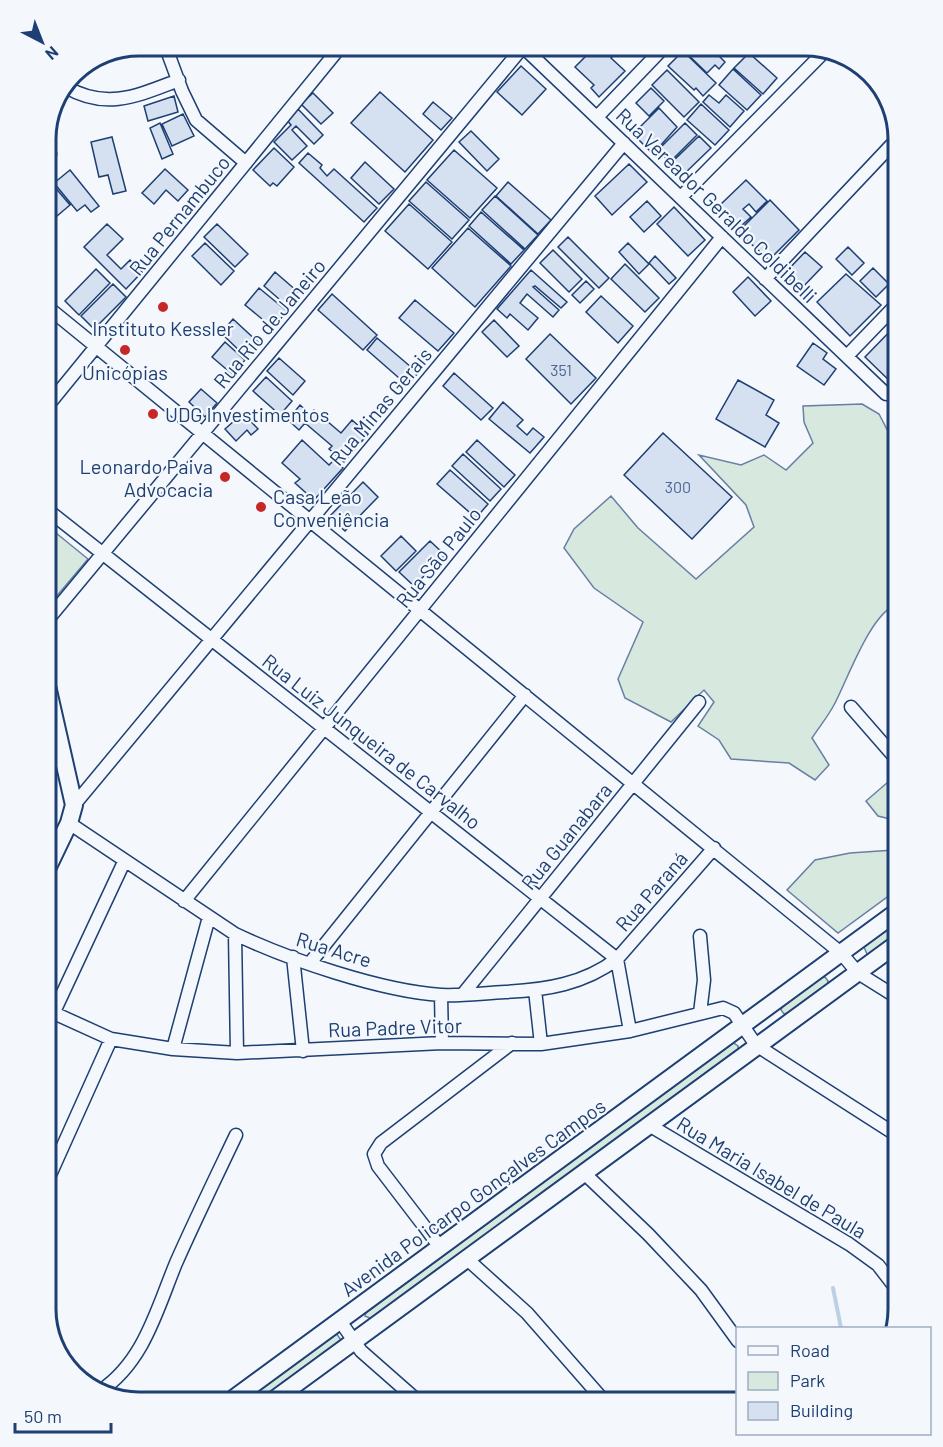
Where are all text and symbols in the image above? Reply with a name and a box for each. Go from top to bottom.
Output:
north arrow [12,12,72,72]
text: N [42,43,63,64]
street label: Rua Vereador Geraldo Coldibelli [612,103,822,307]
street label: Rua Pernambuco [123,150,235,280]
street label: Rua Rio de Janeiro [208,254,330,392]
marker: Instituto Kessler [156,300,170,314]
place label: Instituto Kessler [92,316,234,340]
street label: Rua Minas Gerais [324,342,436,470]
marker: Unicópias [118,343,132,357]
place label: Unicópias [82,360,168,384]
house number: 351 [550,360,572,379]
place label: UDG Investimentos [165,402,329,426]
marker: UDG Investimentos [146,407,160,421]
place label: Leonardo Paiva Advocacia [79,454,213,501]
marker: Leonardo Paiva Advocacia [218,470,232,484]
house number: 300 [665,477,691,496]
place label: Casa Leão Conveniência [273,484,389,531]
marker: Casa Leão Conveniência [254,500,268,514]
street label: Rua São Paulo [390,502,486,612]
street label: Rua Luiz Junqueira de Carvalho [258,648,486,834]
street label: Rua Guanabara [516,778,616,894]
street label: Rua Paraná [610,846,692,936]
street label: Rua Acre [294,926,374,972]
street label: Rua Padre Vitor [328,1013,462,1041]
street label: Avenida Policarpo Gonçalves Campos [336,1093,610,1301]
street label: Rua Maria Isabel de Paula [673,1111,871,1243]
legend [736,1327,931,1435]
text: Road [790,1339,830,1361]
text: Park [790,1369,825,1391]
scale bar [15,1396,111,1434]
text: Building [790,1399,853,1421]
text: 50 m [24,1405,62,1427]

